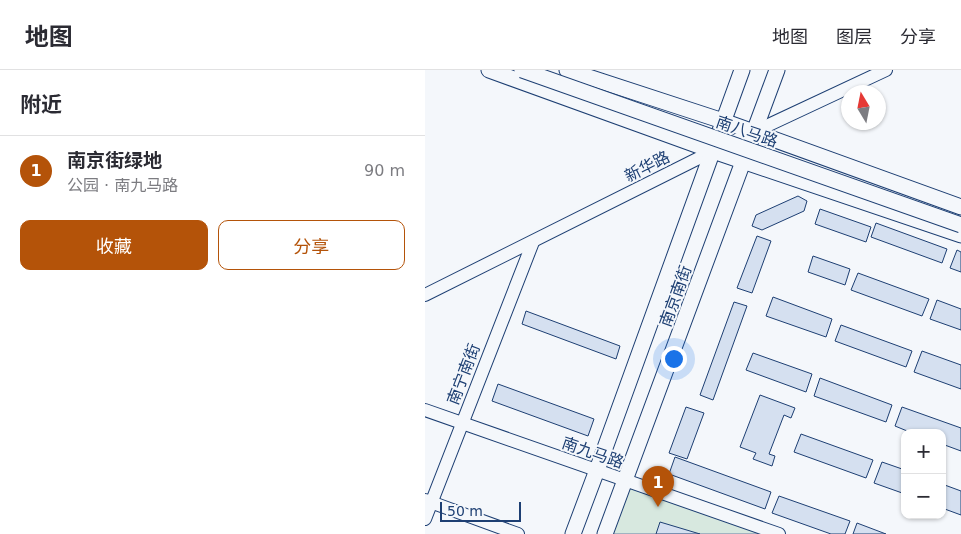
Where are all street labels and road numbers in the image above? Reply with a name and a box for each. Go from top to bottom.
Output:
street label: 南八马路 [713,112,780,151]
street label: 新华路 [622,147,673,186]
street label: 南京南街 [656,263,695,329]
street label: 南宁南街 [443,341,484,407]
street label: 南九马路 [559,433,626,472]

